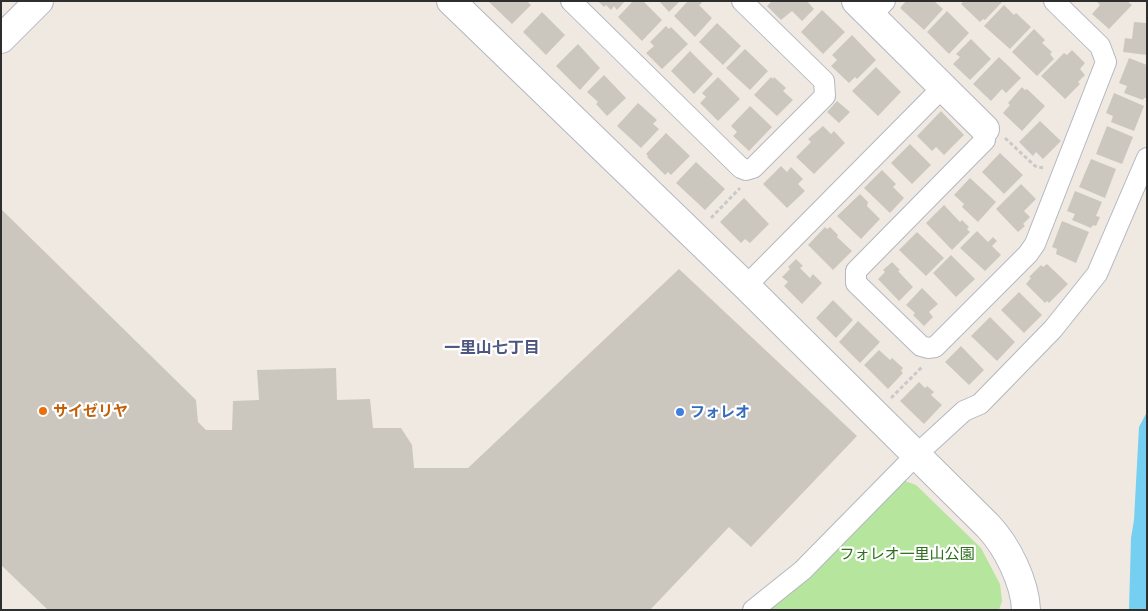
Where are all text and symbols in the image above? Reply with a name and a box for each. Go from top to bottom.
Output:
district label: 一里山七丁目 [444,338,540,358]
place label: サイゼリヤ [53,402,128,420]
place label: フォレオ [690,403,750,421]
marker: サイゼリヤ [37,405,49,417]
marker: フォレオ [674,406,686,418]
park label: フォレオ一里山公園 [840,545,974,563]

